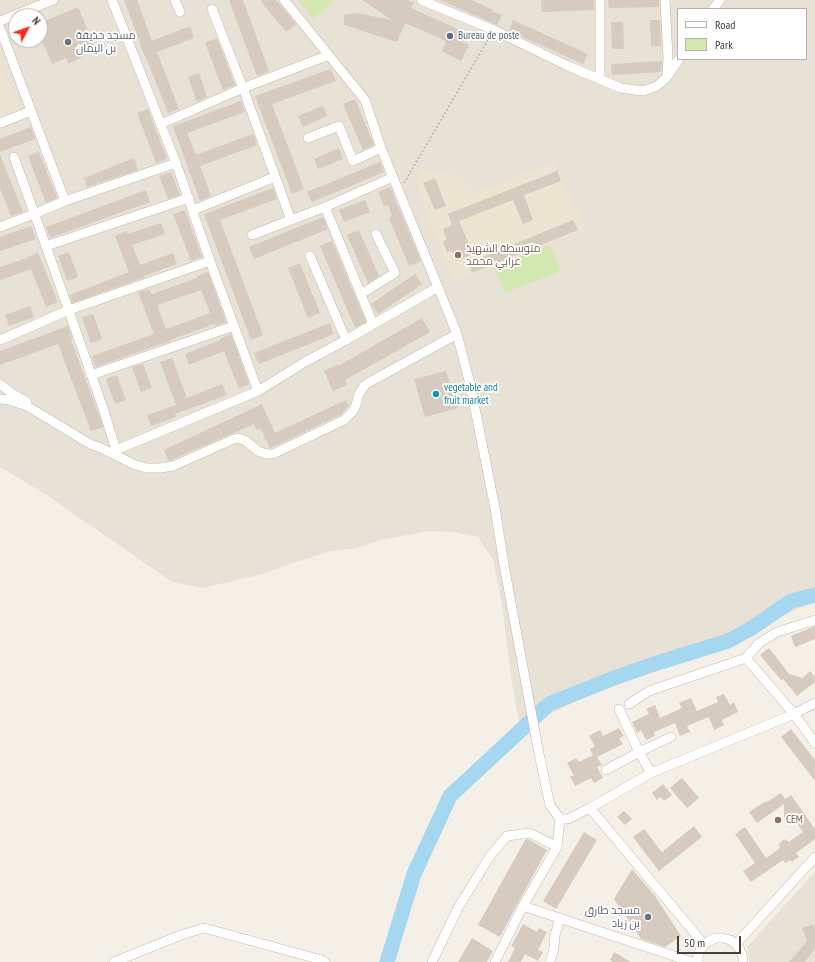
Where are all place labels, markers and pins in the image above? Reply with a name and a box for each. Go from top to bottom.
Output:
place label: مسجد حذيفة بن اليمان [76,29,136,55]
place label: Bureau de poste [458,29,519,43]
marker: Bureau de poste [445,31,455,41]
marker: مسجد حذيفة بن اليمان [63,37,73,47]
place label: متوسطة الشهيذ عرابي محمد [466,242,541,268]
marker: متوسطة الشهيذ عرابي محمد [453,250,463,260]
place label: vegetable and fruit market [444,381,498,407]
marker: vegetable and fruit market [431,389,441,399]
place label: CEM [786,813,803,827]
marker: CEM [773,815,783,825]
place label: مسجد طارق بن زياد [585,904,640,930]
marker: مسجد طارق بن زياد [643,912,653,922]

